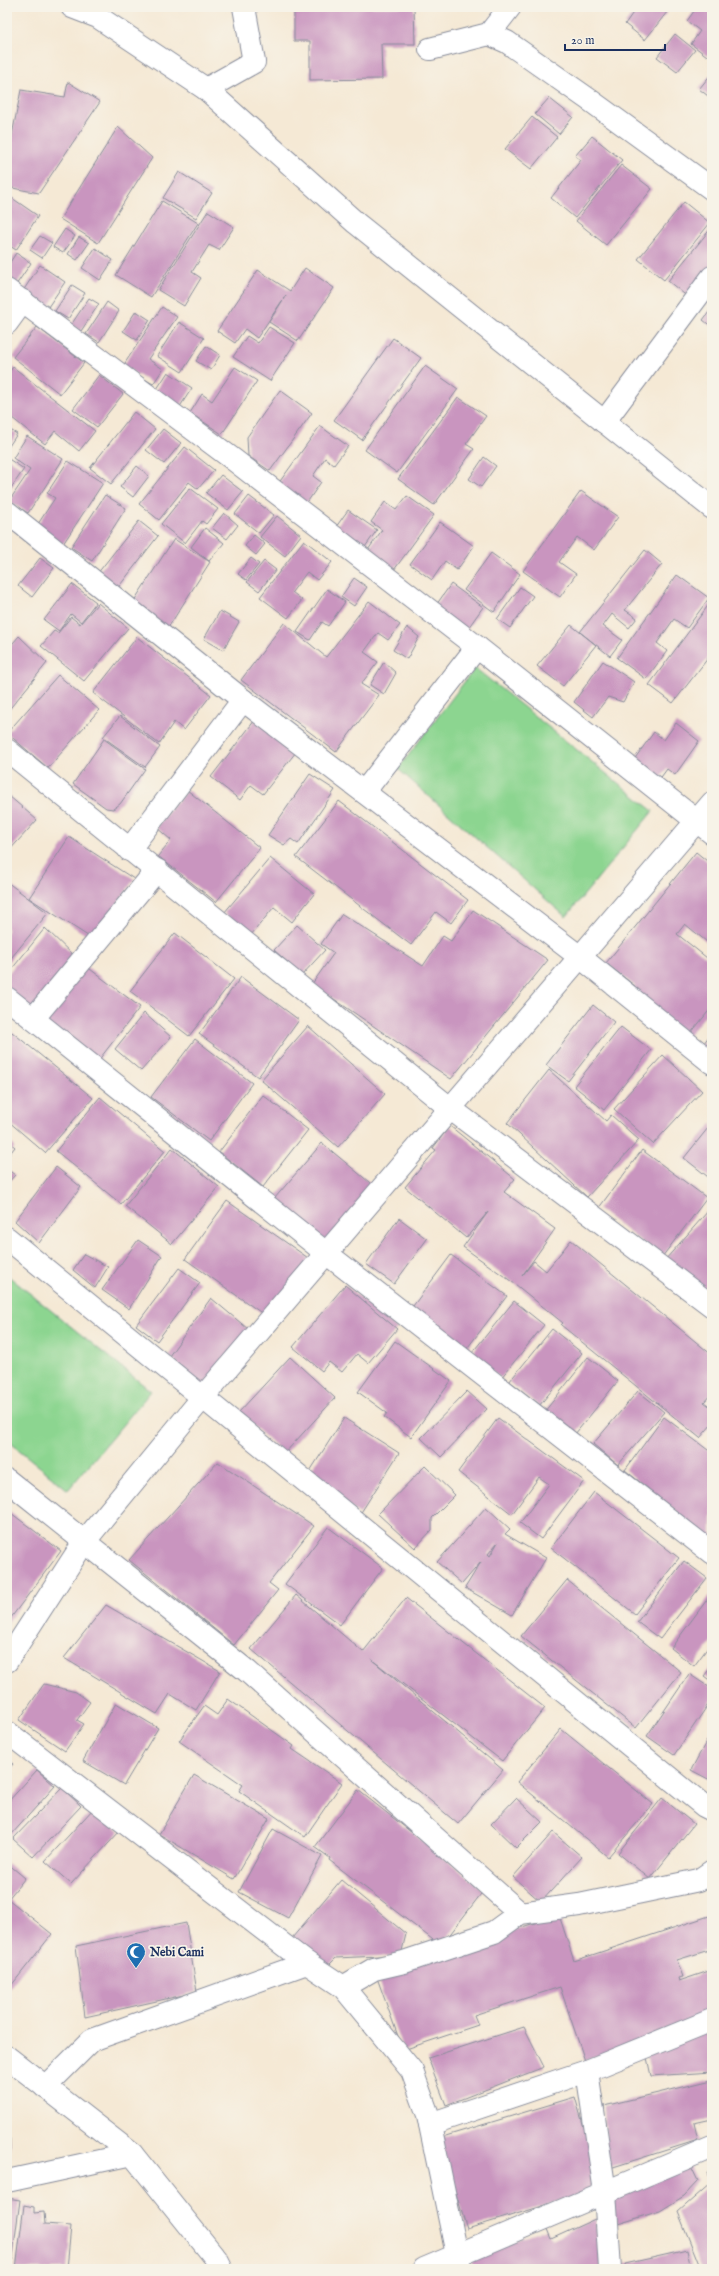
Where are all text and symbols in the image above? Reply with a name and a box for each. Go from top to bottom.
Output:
scale bar [565,26,665,52]
text: 20 m [571,33,594,48]
mosque icon: Nebi Cami [125,1941,147,1969]
place label: Nebi Cami [149,1945,205,1960]

